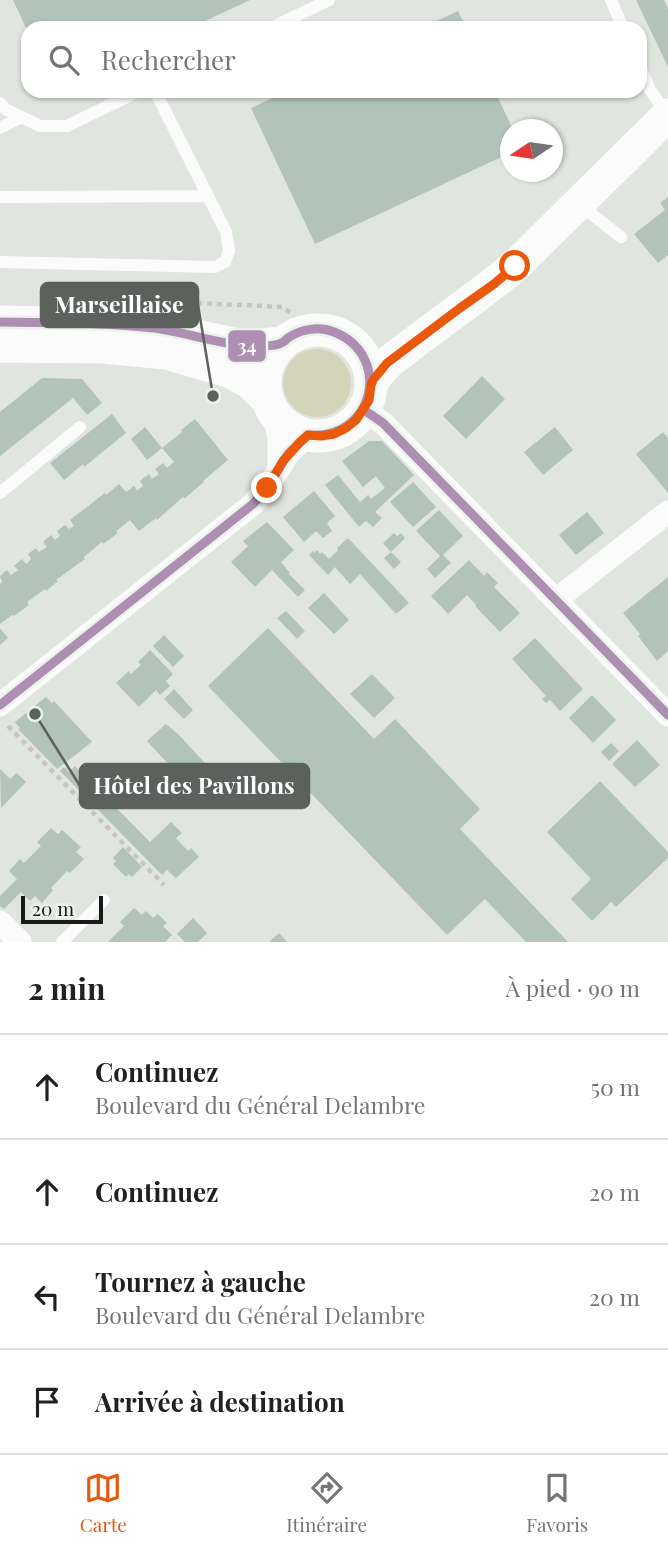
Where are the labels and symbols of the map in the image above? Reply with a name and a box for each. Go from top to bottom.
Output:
north arrow [500,119,563,182]
route start [499,250,530,281]
callout: Marseillaise [41,283,198,327]
text: Marseillaise [54,288,184,319]
line badge: 34 [227,329,267,363]
text: 34 [237,332,257,358]
route end [251,472,282,503]
callout: Hôtel des Pavillons [80,764,309,808]
text: Hôtel des Pavillons [93,769,295,800]
scale bar [21,893,103,925]

